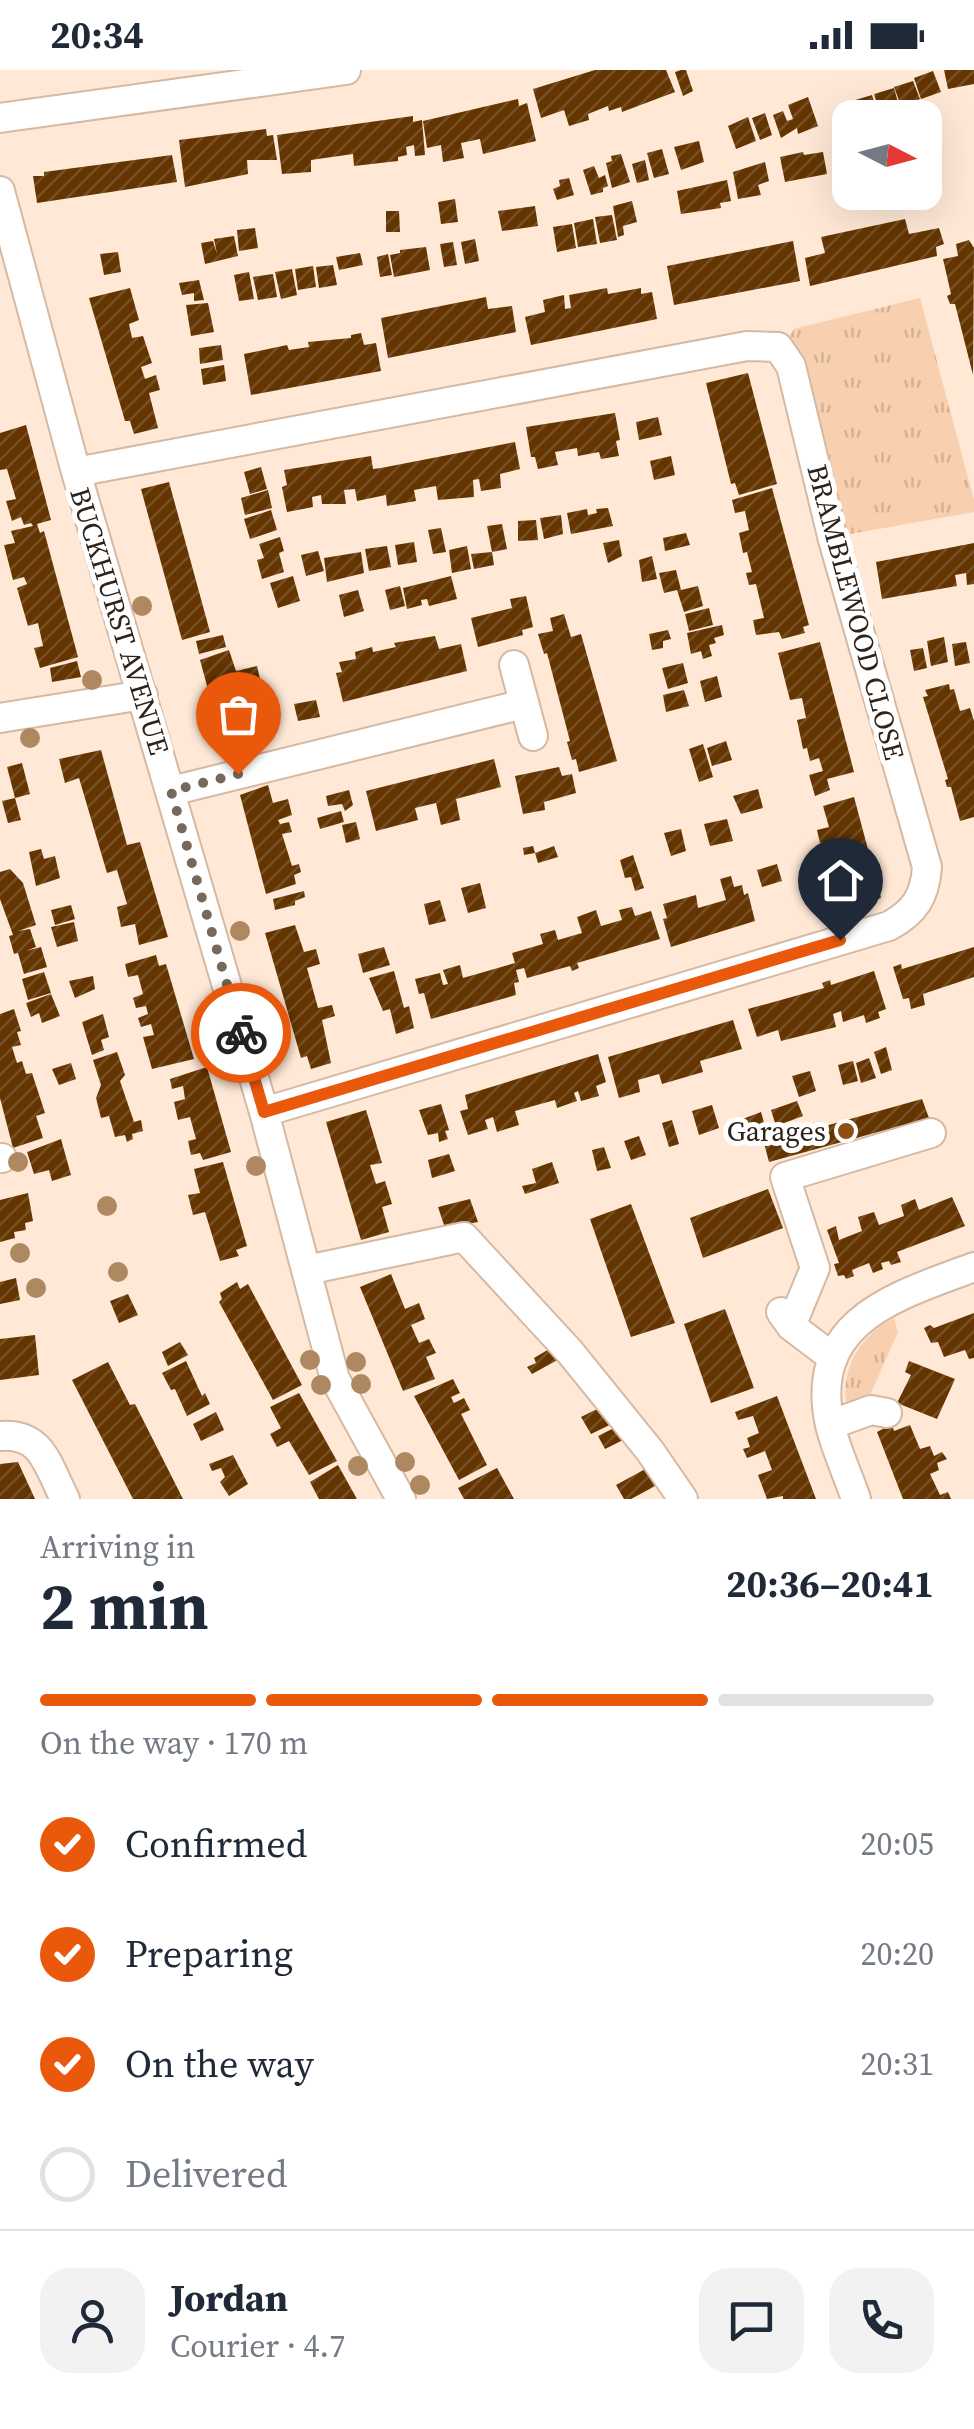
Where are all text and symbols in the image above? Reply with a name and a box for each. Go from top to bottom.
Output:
text: 20:34 [50,9,144,61]
north arrow [832,100,942,210]
map controls [832,100,942,210]
street label: BRAMBLEWOOD CLOSE [798,460,914,764]
street label: BUCKHURST AVENUE [61,483,179,759]
pin [196,672,281,775]
icon: bag [211,687,266,742]
pin [798,838,883,941]
icon: home [813,853,868,908]
courier [191,983,291,1083]
icon: bike [214,1006,269,1061]
place label: Garages [727,1112,826,1150]
marker: Garages [835,1120,857,1142]
text: Arriving in [40,1525,195,1569]
text: 20:36–20:41 [726,1558,934,1610]
text: 2 min [40,1562,209,1651]
text: On the way · 170 m [40,1721,308,1765]
icon: check [40,1817,95,1872]
text: Confirmed [125,1818,307,1870]
text: 20:05 [860,1822,934,1866]
icon: check [40,1927,95,1982]
text: Preparing [125,1928,293,1980]
text: 20:20 [860,1932,934,1976]
icon: check [40,2037,95,2092]
text: On the way [125,2038,314,2090]
text: 20:31 [860,2042,934,2086]
text: Delivered [125,2148,288,2200]
button: person [40,2268,145,2373]
button: chat [699,2268,804,2373]
button: phone [829,2268,934,2373]
text: Jordan [170,2272,288,2324]
text: Courier · 4.7 [170,2324,345,2368]

